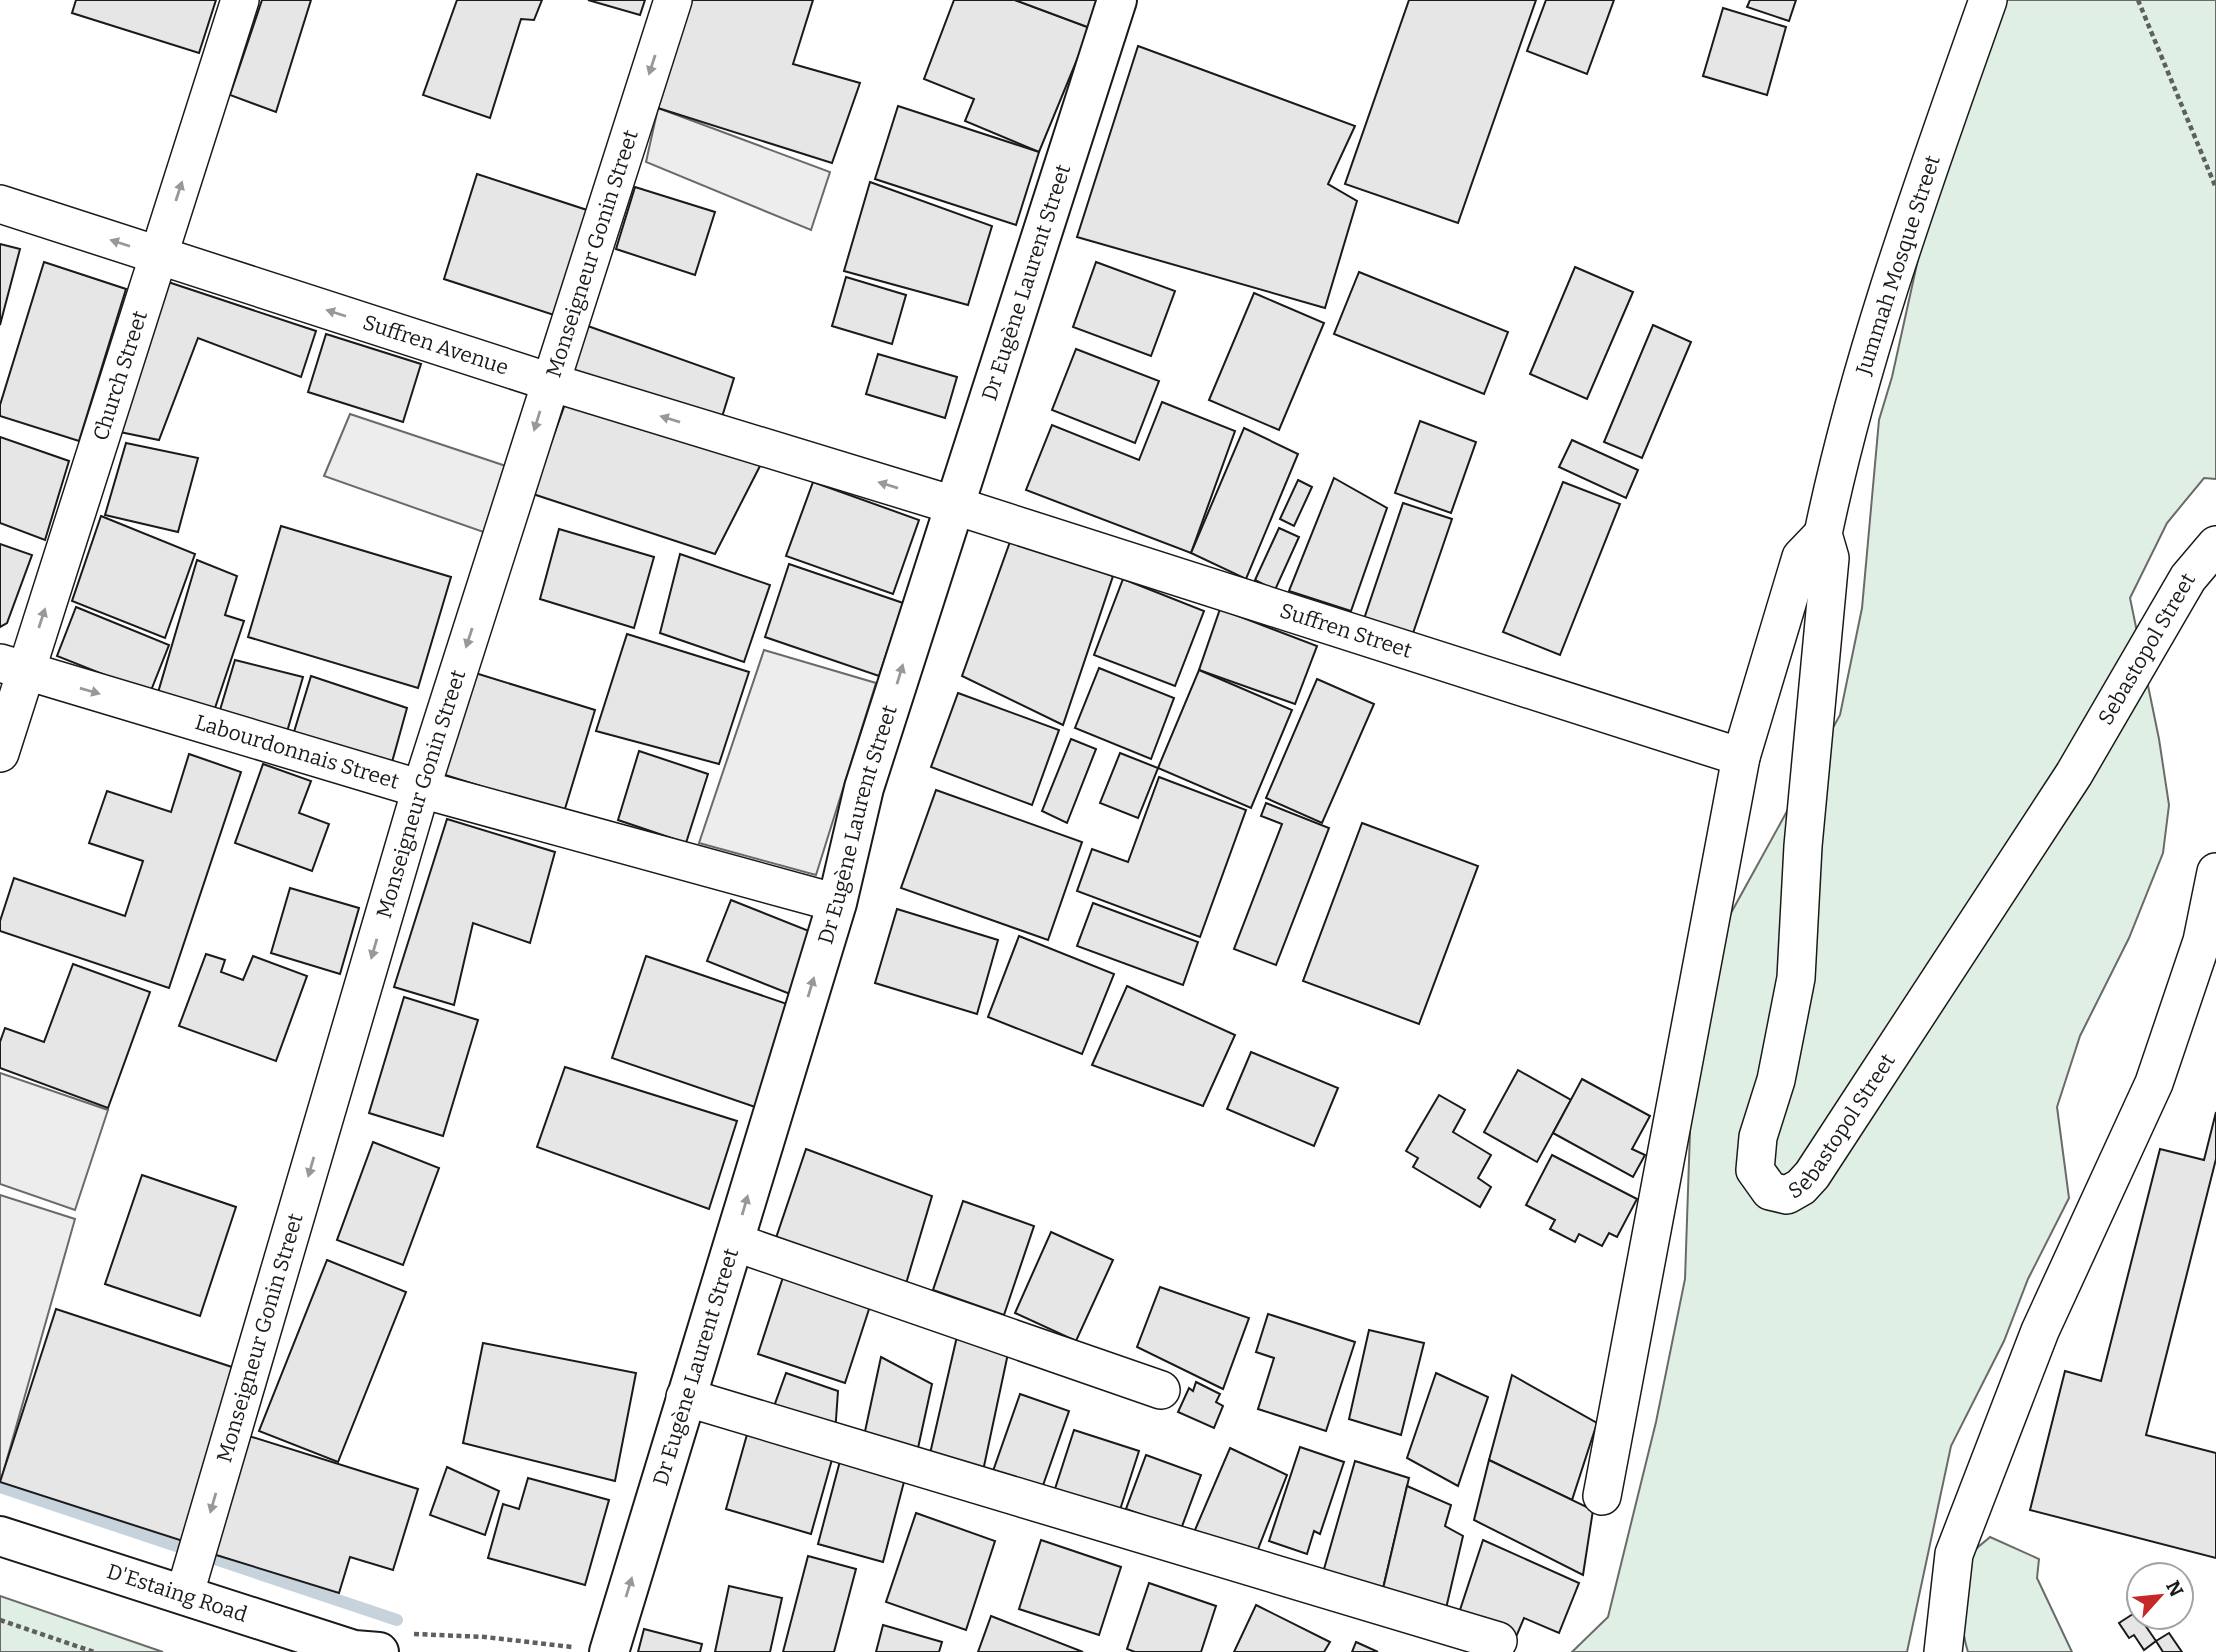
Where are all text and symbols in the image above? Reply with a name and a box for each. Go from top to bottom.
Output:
one-way arrow [647,55,657,76]
street label: Monseigneur Gonin Street [540,126,644,381]
street label: Jummah Mosque Street [1850,152,1946,379]
street label: Dr Eugène Laurent Street [976,161,1076,404]
one-way arrow [174,180,185,201]
one-way arrow [109,237,130,247]
street label: Church Street [87,307,153,444]
one-way arrow [326,307,347,318]
street label: Suffren Avenue [360,309,512,381]
one-way arrow [532,411,542,432]
one-way arrow [659,413,680,423]
one-way arrow [877,479,898,489]
street label: Sebastopol Street [2092,568,2201,729]
street label: Suffren Street [1277,597,1416,664]
one-way arrow [37,607,48,628]
one-way arrow [463,628,474,649]
one-way arrow [895,664,905,685]
street label: Monseigneur Gonin Street [371,666,471,921]
one-way arrow [80,687,101,697]
street label: Dr Eugène Laurent Street [812,702,903,947]
street label: Labourdonnais Street [192,709,402,795]
one-way arrow [369,938,379,959]
one-way arrow [806,976,816,997]
street label: Sebastopol Street [1784,1048,1901,1205]
one-way arrow [305,1157,315,1178]
one-way arrow [740,1194,750,1215]
street label: Monseigneur Gonin Street [211,1210,309,1465]
street label: Dr Eugène Laurent Street [647,1245,744,1489]
one-way arrow [207,1493,217,1514]
street label: D'Estaing Road [104,1558,251,1628]
north arrow [2125,1561,2195,1631]
one-way arrow [624,1576,634,1597]
text: N [2161,1577,2188,1601]

